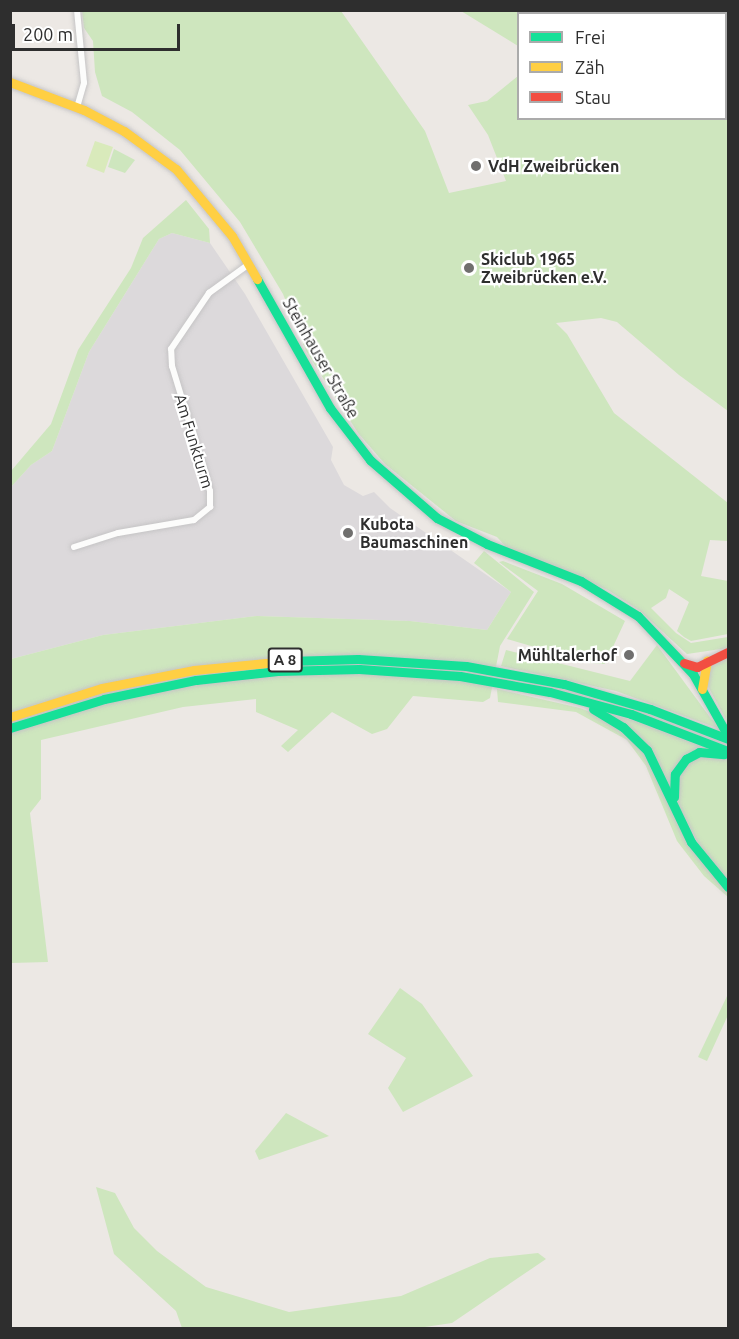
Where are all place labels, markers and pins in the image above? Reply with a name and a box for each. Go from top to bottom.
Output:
place label: VdH Zweibrücken [488,156,619,176]
marker: VdH Zweibrücken [469,159,483,173]
place label: Skiclub 1965 Zweibrücken e.V. [481,249,607,287]
marker: Skiclub 1965 Zweibrücken e.V. [462,261,476,275]
place label: Kubota Baumaschinen [360,514,468,552]
marker: Kubota Baumaschinen [341,526,355,540]
place label: Mühltalerhof [518,645,617,665]
marker: Mühltalerhof [622,648,636,662]

